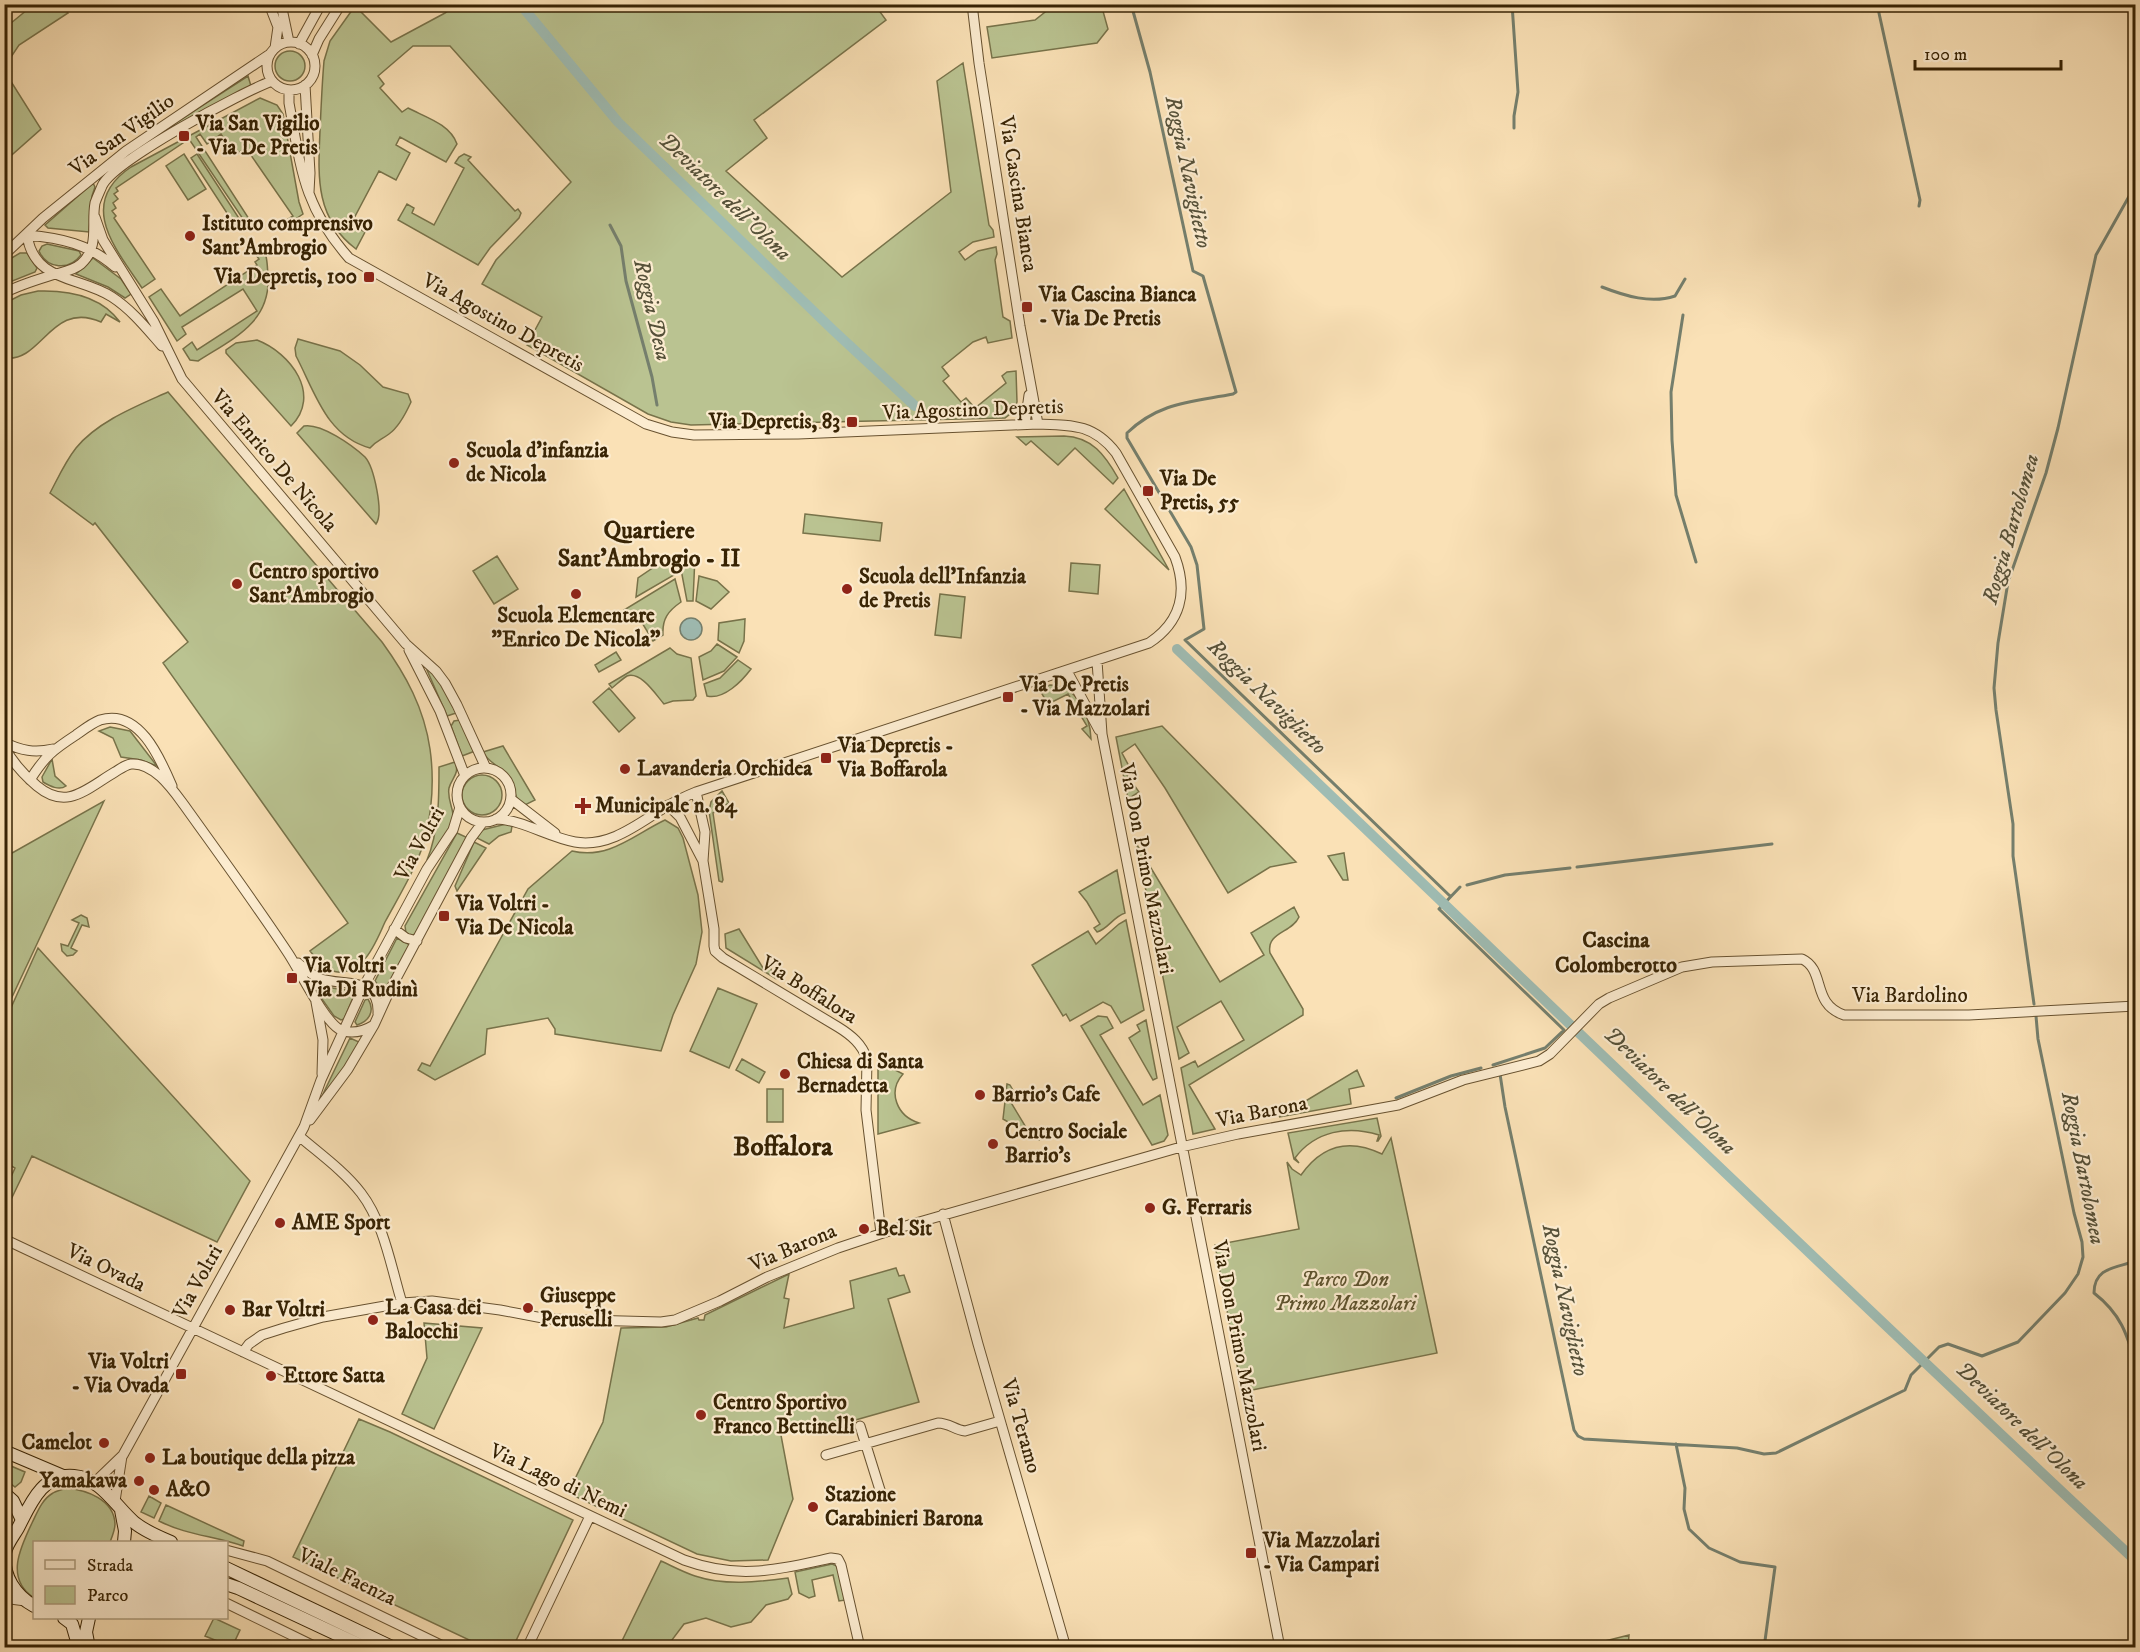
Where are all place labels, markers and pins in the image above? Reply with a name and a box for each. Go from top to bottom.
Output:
place label: Via San Vigilio - Via De Pretis [195,111,320,161]
marker: Via San Vigilio - Via De Pretis [177,129,191,143]
place label: Istituto comprensivo Sant'Ambrogio [202,211,373,261]
marker: Istituto comprensivo Sant'Ambrogio [183,229,197,243]
place label: Via Depretis, 100 [213,264,357,290]
marker: Via Depretis, 100 [362,270,376,284]
place label: Via Cascina Bianca - Via De Pretis [1038,282,1197,332]
marker: Via Cascina Bianca - Via De Pretis [1020,300,1034,314]
place label: Via Depretis, 83 [708,409,840,435]
marker: Via Depretis, 83 [845,415,859,429]
place label: Scuola d'infanzia de Nicola [466,438,609,488]
marker: Scuola d'infanzia de Nicola [447,456,461,470]
place label: Via De Pretis, 55 [1159,466,1239,516]
marker: Via De Pretis, 55 [1141,484,1155,498]
place label: Centro sportivo Sant'Ambrogio [249,559,379,609]
place label: Scuola dell’Infanzia de Pretis [859,564,1027,614]
marker: Centro sportivo Sant'Ambrogio [230,577,244,591]
marker: Scuola dell’Infanzia de Pretis [840,582,854,596]
marker: Scuola Elementare "Enrico De Nicola" [569,587,583,601]
place label: Scuola Elementare "Enrico De Nicola" [492,603,661,653]
place label: Via De Pretis - Via Mazzolari [1019,672,1150,722]
marker: Via De Pretis - Via Mazzolari [1001,690,1015,704]
place label: Via Depretis - Via Boffarola [837,733,953,783]
marker: Via Depretis - Via Boffarola [819,751,833,765]
place label: Lavanderia Orchidea [637,756,813,782]
marker: Lavanderia Orchidea [618,762,632,776]
place label: Municipale n. 84 [595,793,738,819]
marker: Municipale n. 84 [576,799,590,813]
place label: Via Voltri - Via De Nicola [455,891,574,941]
marker: Via Voltri - Via De Nicola [437,909,451,923]
place label: Via Voltri - Via Di Rudinì [303,953,419,1003]
marker: Via Voltri - Via Di Rudinì [285,971,299,985]
place label: Chiesa di Santa Bernadetta [797,1049,924,1099]
marker: Chiesa di Santa Bernadetta [778,1067,792,1081]
place label: Barrio's Cafe [992,1082,1101,1108]
marker: Barrio's Cafe [973,1088,987,1102]
place label: Centro Sociale Barrio's [1005,1119,1128,1169]
marker: Centro Sociale Barrio's [986,1137,1000,1151]
place label: G. Ferraris [1162,1195,1252,1221]
marker: G. Ferraris [1143,1201,1157,1215]
place label: AME Sport [291,1210,390,1236]
marker: AME Sport [273,1216,287,1230]
place label: Bel Sit [876,1216,932,1242]
marker: Bel Sit [857,1222,871,1236]
place label: Giuseppe Peruselli [540,1283,616,1333]
place label: La Casa dei Balocchi [385,1295,482,1345]
place label: Bar Voltri [242,1297,326,1323]
marker: Giuseppe Peruselli [521,1301,535,1315]
marker: Bar Voltri [223,1303,237,1317]
marker: La Casa dei Balocchi [366,1313,380,1327]
place label: Via Voltri - Via Ovada [72,1349,170,1399]
place label: Ettore Satta [283,1363,386,1389]
marker: Via Voltri - Via Ovada [174,1367,188,1381]
marker: Ettore Satta [264,1369,278,1383]
place label: Centro Sportivo Franco Bettinelli [713,1390,855,1440]
marker: Centro Sportivo Franco Bettinelli [694,1408,708,1422]
place label: Camelot [22,1430,92,1456]
marker: Camelot [97,1436,111,1450]
place label: La boutique della pizza [162,1445,356,1471]
marker: La boutique della pizza [143,1451,157,1465]
place label: Yamakawa [39,1468,128,1494]
marker: Yamakawa [132,1474,146,1488]
place label: A&O [165,1477,211,1503]
place label: Stazione Carabinieri Barona [825,1482,984,1532]
marker: A&O [147,1483,161,1497]
marker: Stazione Carabinieri Barona [806,1500,820,1514]
place label: Via Mazzolari - Via Campari [1262,1528,1380,1578]
marker: Via Mazzolari - Via Campari [1244,1546,1258,1560]

